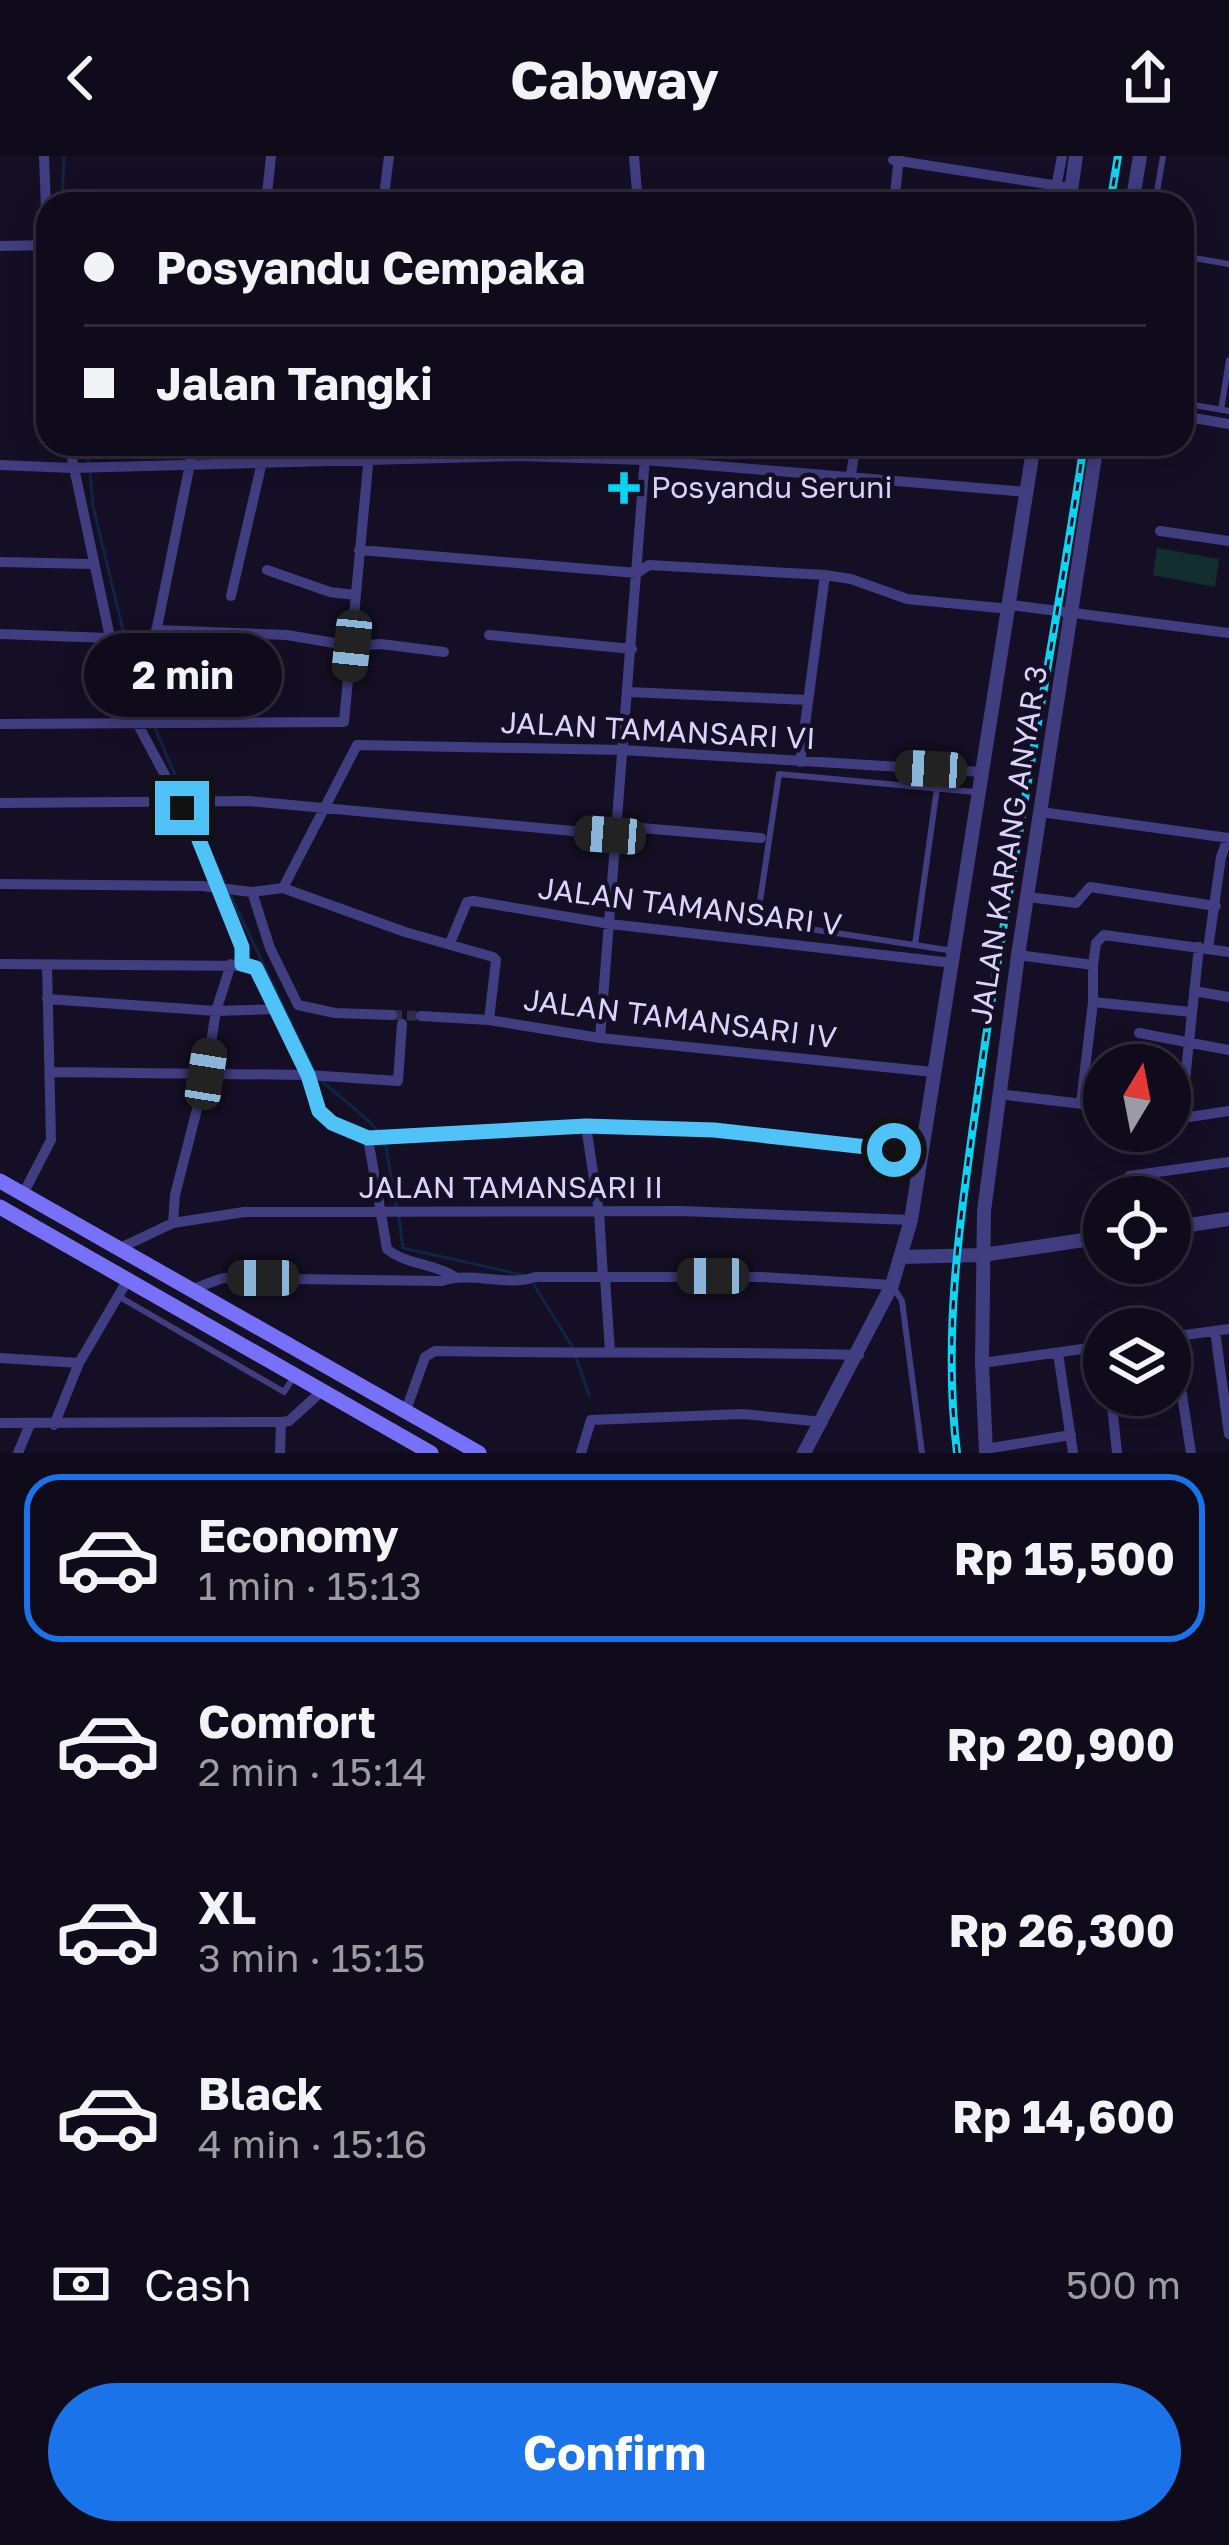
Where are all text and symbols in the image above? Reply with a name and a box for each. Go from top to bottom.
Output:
icon: back [48,45,114,111]
icon: share [1115,45,1181,111]
text: Cabway [510,46,719,111]
text: Posyandu Cempaka [156,240,585,294]
text: Jalan Tangki [156,356,432,410]
place label: Posyandu Seruni [651,469,893,505]
marker: Posyandu Seruni [608,472,640,504]
car [330,608,374,684]
callout: 2 min [83,634,281,718]
text: 2 min [132,651,234,698]
street label: JALAN KARANG ANYAR 3 [962,663,1054,1027]
street label: JALAN TAMANSARI VI [500,704,816,756]
car [894,749,968,789]
route end [155,781,209,835]
car [573,815,647,855]
street label: JALAN TAMANSARI V [536,870,844,942]
street label: JALAN TAMANSARI IV [522,981,839,1055]
car [183,1036,229,1112]
north arrow [1083,1044,1191,1152]
map controls [1083,1044,1191,1416]
route start [867,1123,921,1177]
street label: JALAN TAMANSARI II [359,1169,663,1205]
button: locate [1083,1176,1191,1284]
car [677,1258,749,1294]
car [227,1260,299,1296]
button: layers [1083,1308,1191,1416]
icon: car [54,1504,162,1612]
text: Economy [198,1508,399,1562]
text: Rp 15,500 [954,1531,1175,1585]
text: 1 min · 15:13 [198,1562,422,1609]
icon: car [54,1690,162,1798]
text: Comfort [198,1694,376,1748]
text: Rp 20,900 [947,1717,1175,1771]
text: 2 min · 15:14 [198,1748,426,1795]
icon: car [54,1876,162,1984]
text: XL [198,1880,256,1934]
text: Rp 26,300 [948,1903,1175,1957]
text: 3 min · 15:15 [198,1934,426,1981]
icon: car [54,2062,162,2170]
text: Black [198,2066,323,2120]
text: Rp 14,600 [952,2089,1175,2143]
text: 4 min · 15:16 [198,2120,427,2167]
icon: cash [48,2251,114,2317]
text: Cash [144,2257,252,2311]
text: 500 m [1066,2261,1181,2308]
button: Confirm [48,2383,1181,2521]

